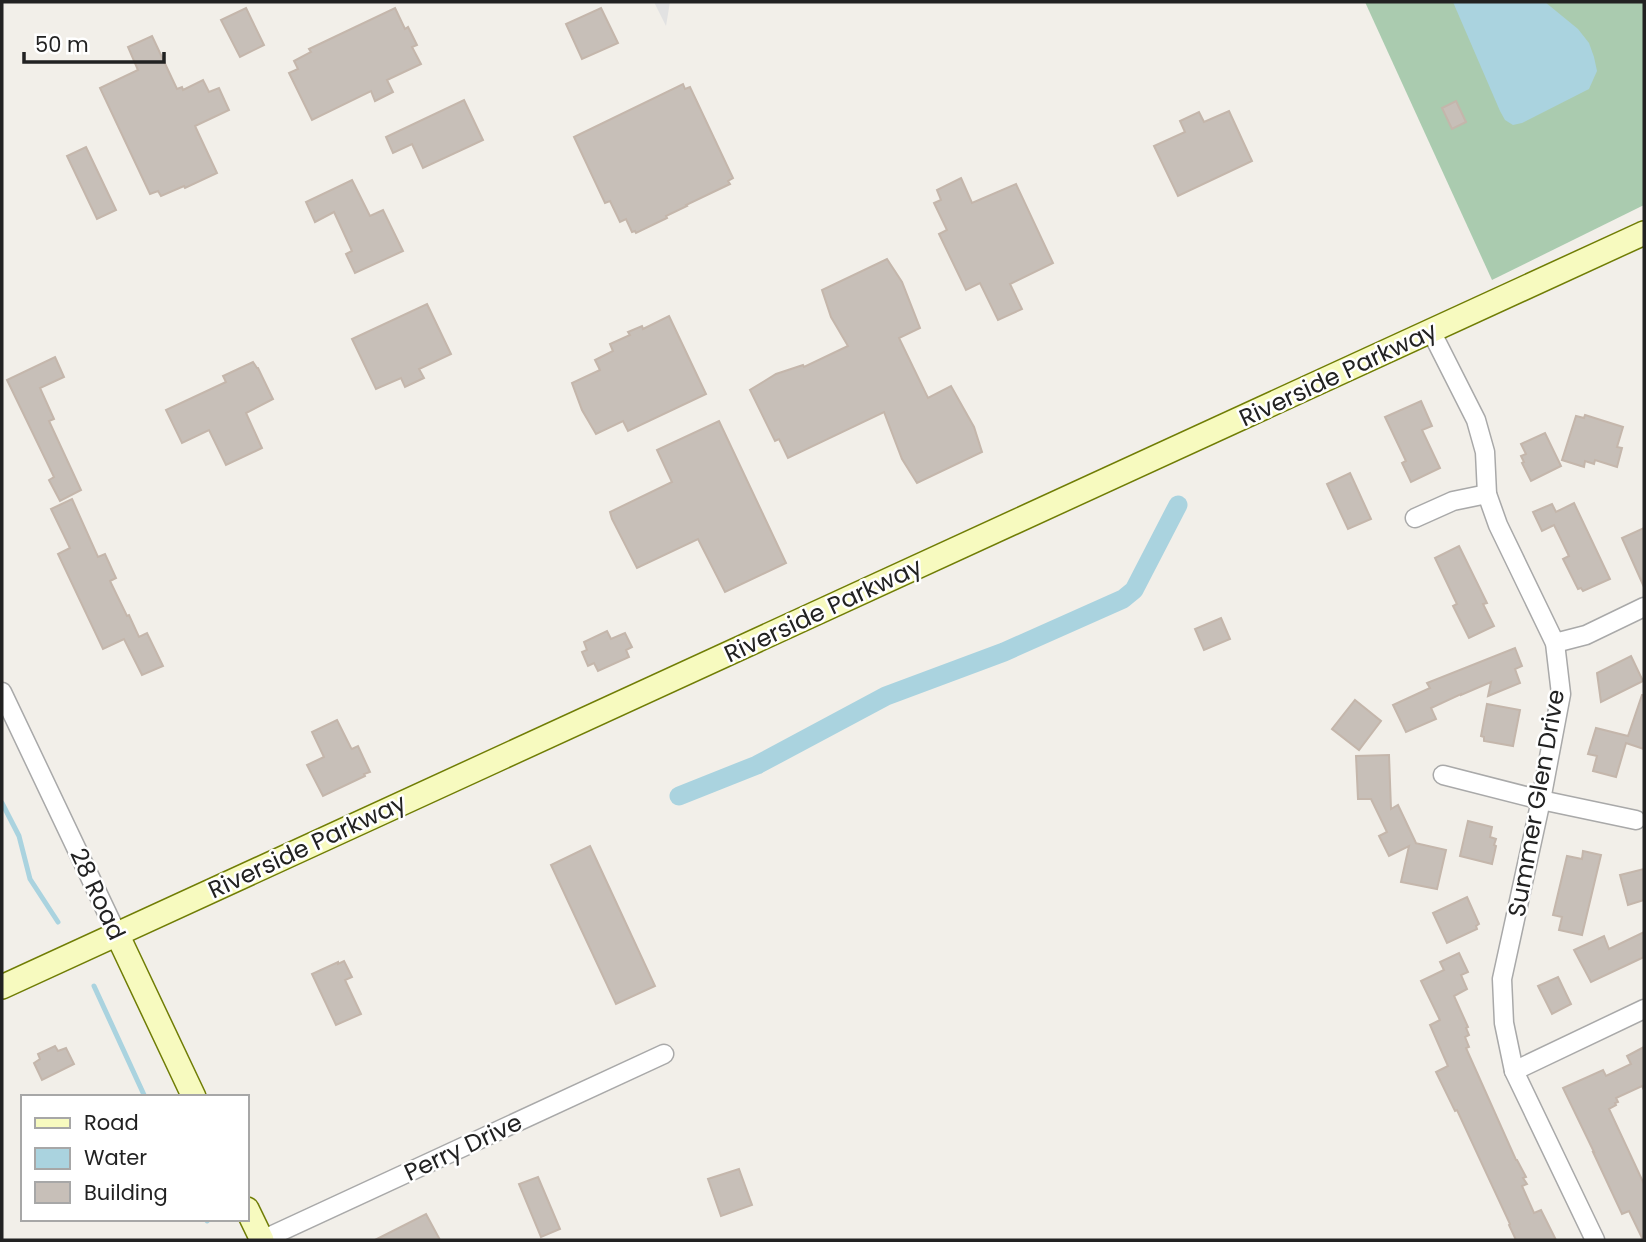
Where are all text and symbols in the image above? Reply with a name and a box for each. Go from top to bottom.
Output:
scale bar [24,21,164,65]
text: 50 m [35,30,89,59]
street label: Riverside Parkway [1234,313,1443,434]
street label: Riverside Parkway [719,549,928,670]
street label: Summer Glen Drive [1500,687,1572,919]
street label: Riverside Parkway [203,785,412,906]
street label: 28 Road [62,843,134,945]
legend [21,1095,248,1221]
street label: Perry Drive [399,1105,527,1189]
text: Road [84,1108,139,1137]
text: Water [84,1143,147,1172]
text: Building [84,1178,168,1207]

